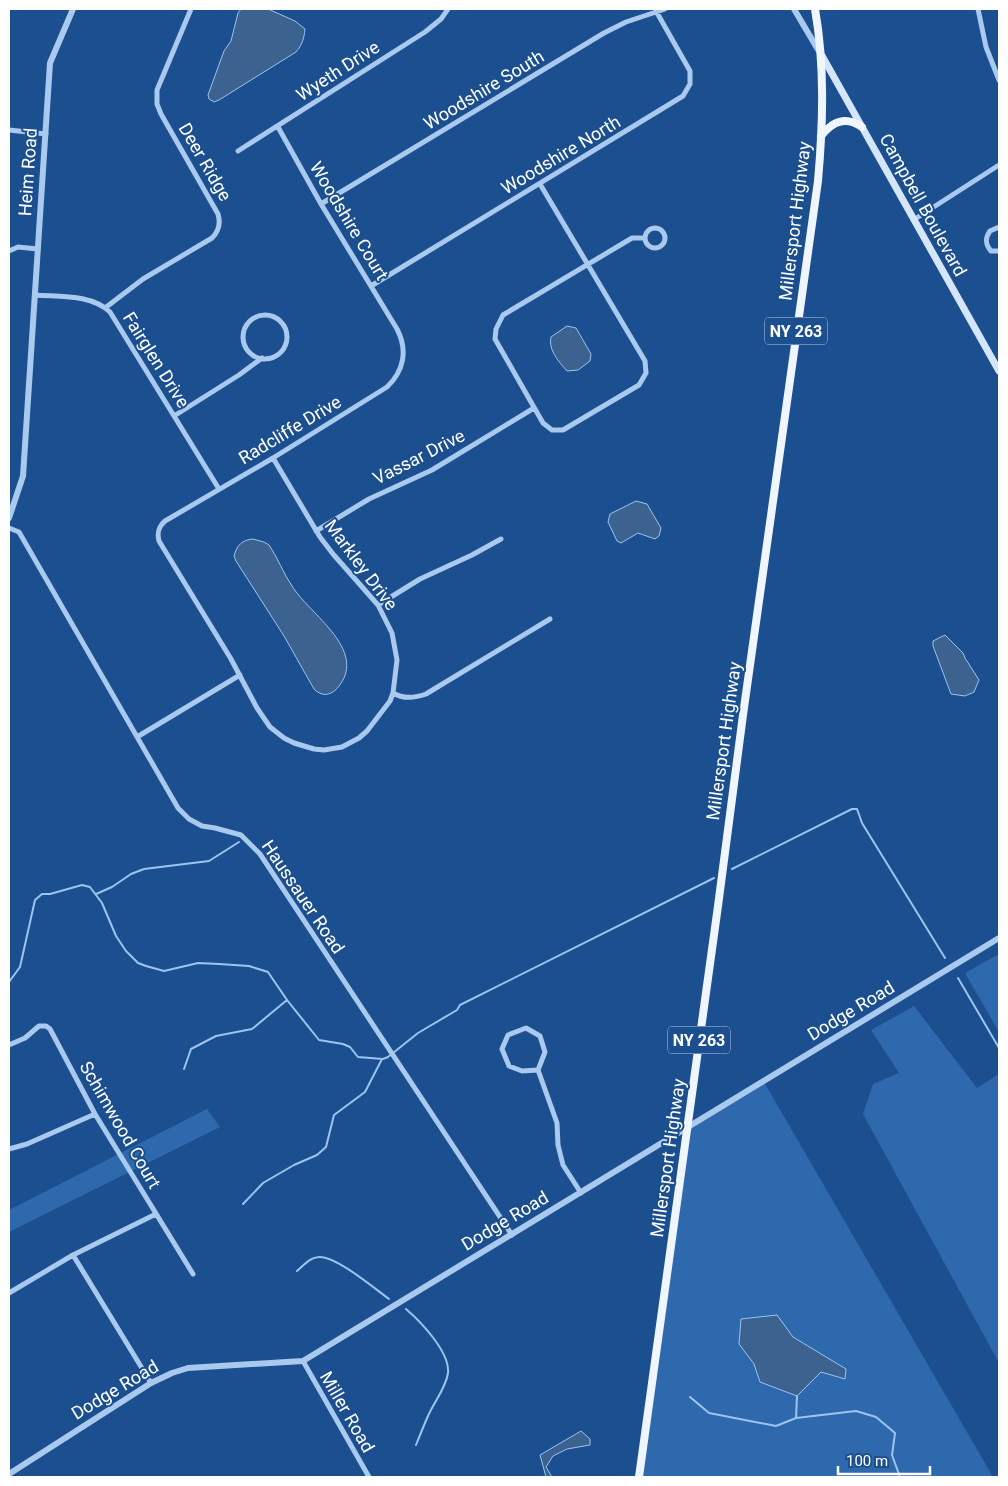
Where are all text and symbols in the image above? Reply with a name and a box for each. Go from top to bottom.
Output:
street label: Wyeth Drive [292,36,383,105]
street label: Woodshire South [420,45,548,134]
street label: Woodshire North [497,111,624,198]
street label: Deer Ridge [175,119,236,205]
street label: Heim Road [14,127,41,217]
street label: Campbell Boulevard [875,130,971,280]
street label: Millersport Highway [774,140,815,302]
street label: Woodshire Court [306,158,393,284]
street label: Fairglen Drive [119,308,194,411]
road number: NY 263 [765,318,827,344]
street label: Radcliffe Drive [235,391,345,468]
street label: Vassar Drive [369,424,468,489]
street label: Markley Drive [321,515,402,614]
street label: Millersport Highway [702,660,745,822]
street label: Haussauer Road [258,836,349,957]
street label: Dodge Road [803,976,898,1045]
road number: NY 263 [668,1026,730,1054]
street label: Schimwood Court [76,1057,165,1192]
street label: Millersport Highway [646,1077,689,1239]
street label: Dodge Road [457,1186,552,1255]
street label: Dodge Road [67,1355,162,1424]
street label: Miller Road [316,1367,379,1456]
scale bar [838,1444,930,1476]
text: 100 m [846,1452,888,1470]

